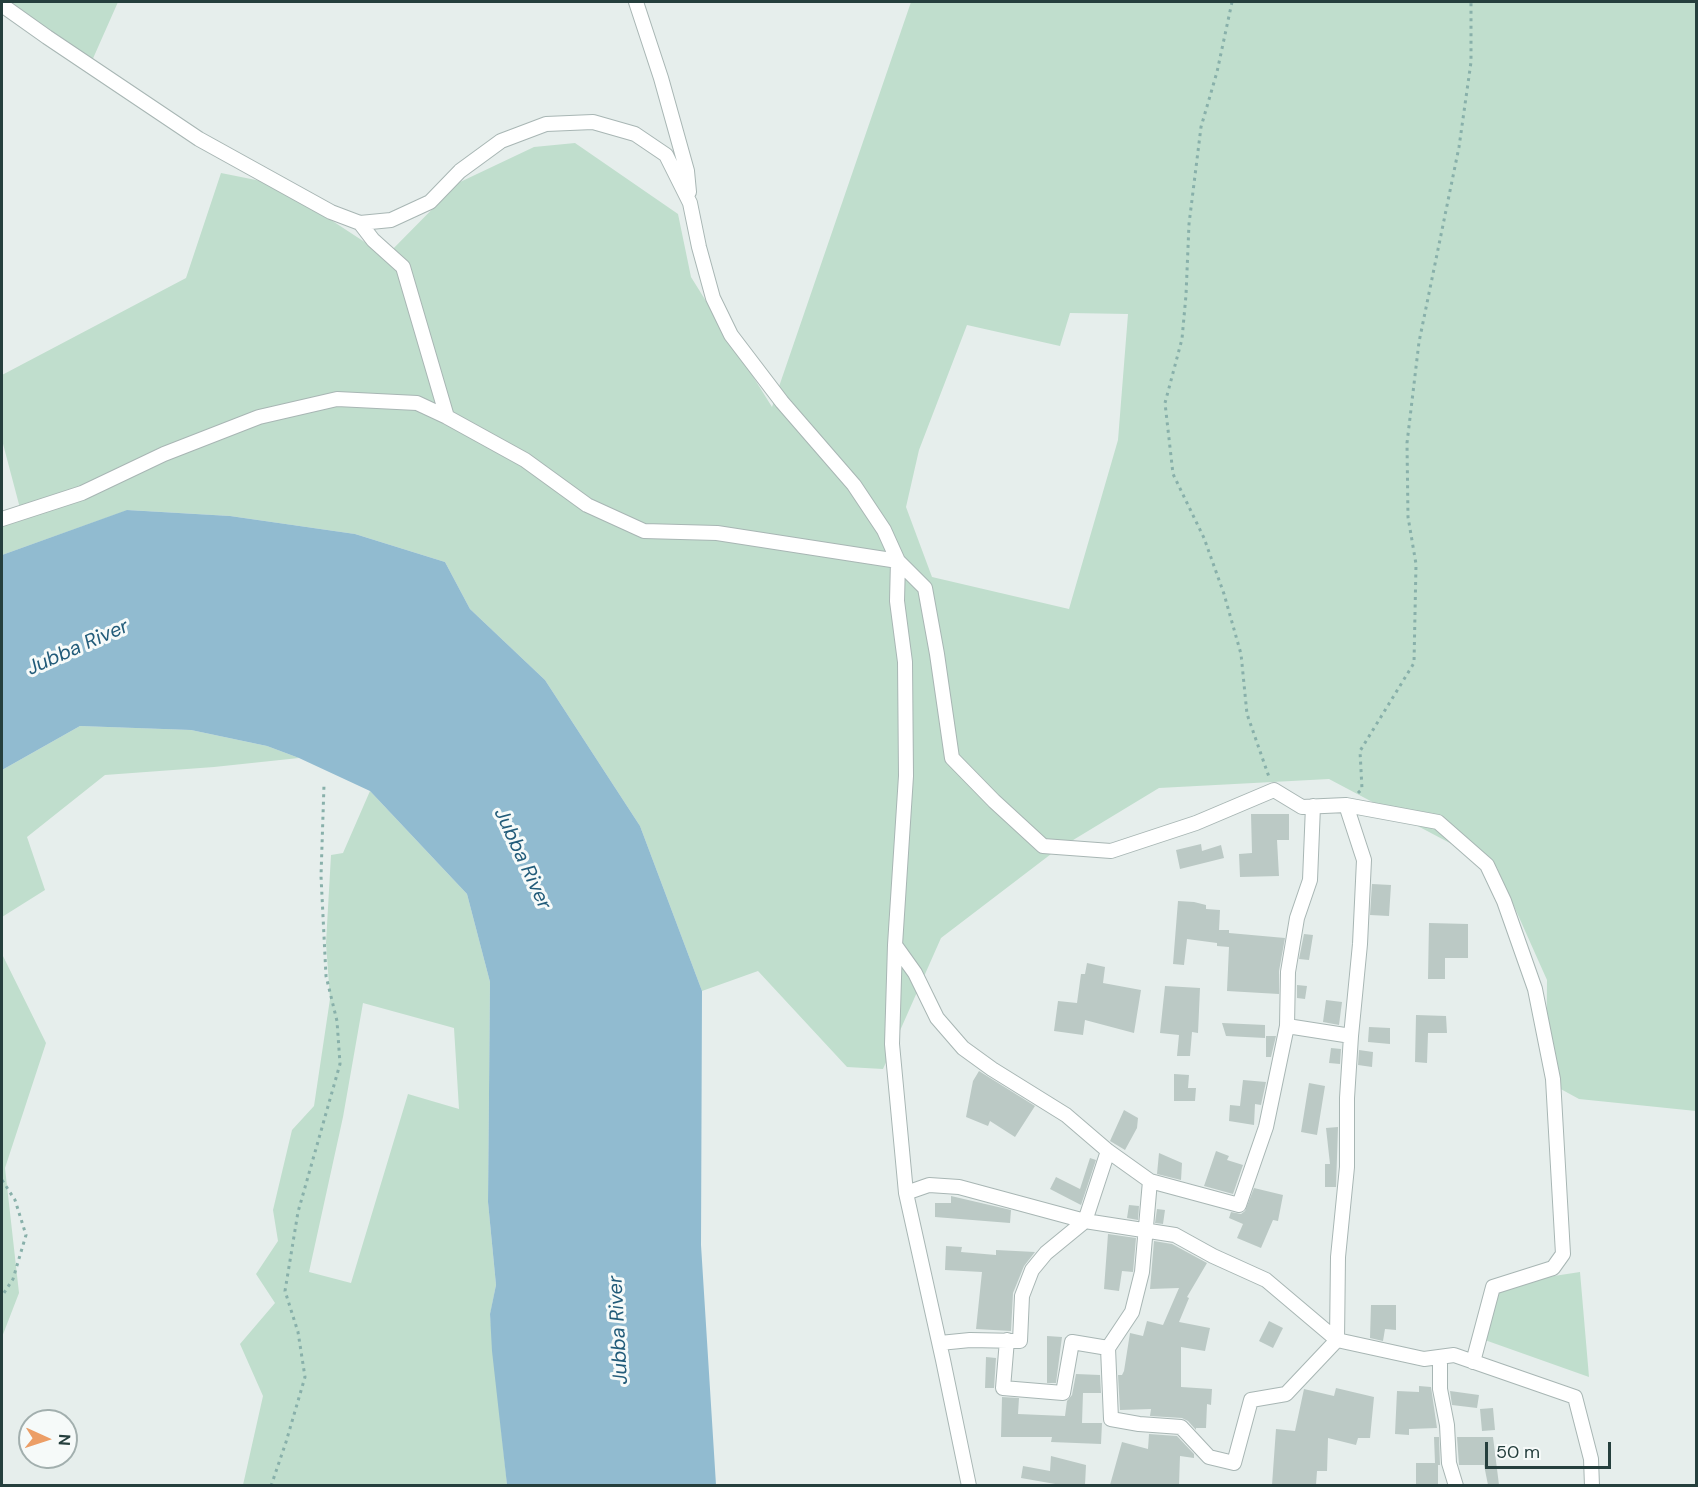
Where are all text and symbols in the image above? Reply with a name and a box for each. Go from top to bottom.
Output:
water label: Jubba River [23,615,133,681]
water label: Jubba River [488,805,556,913]
water label: Jubba River [604,1275,634,1385]
north arrow [18,1409,78,1469]
scale bar [1488,1430,1614,1468]
text: N [54,1433,75,1446]
text: 50 m [1496,1440,1540,1464]

